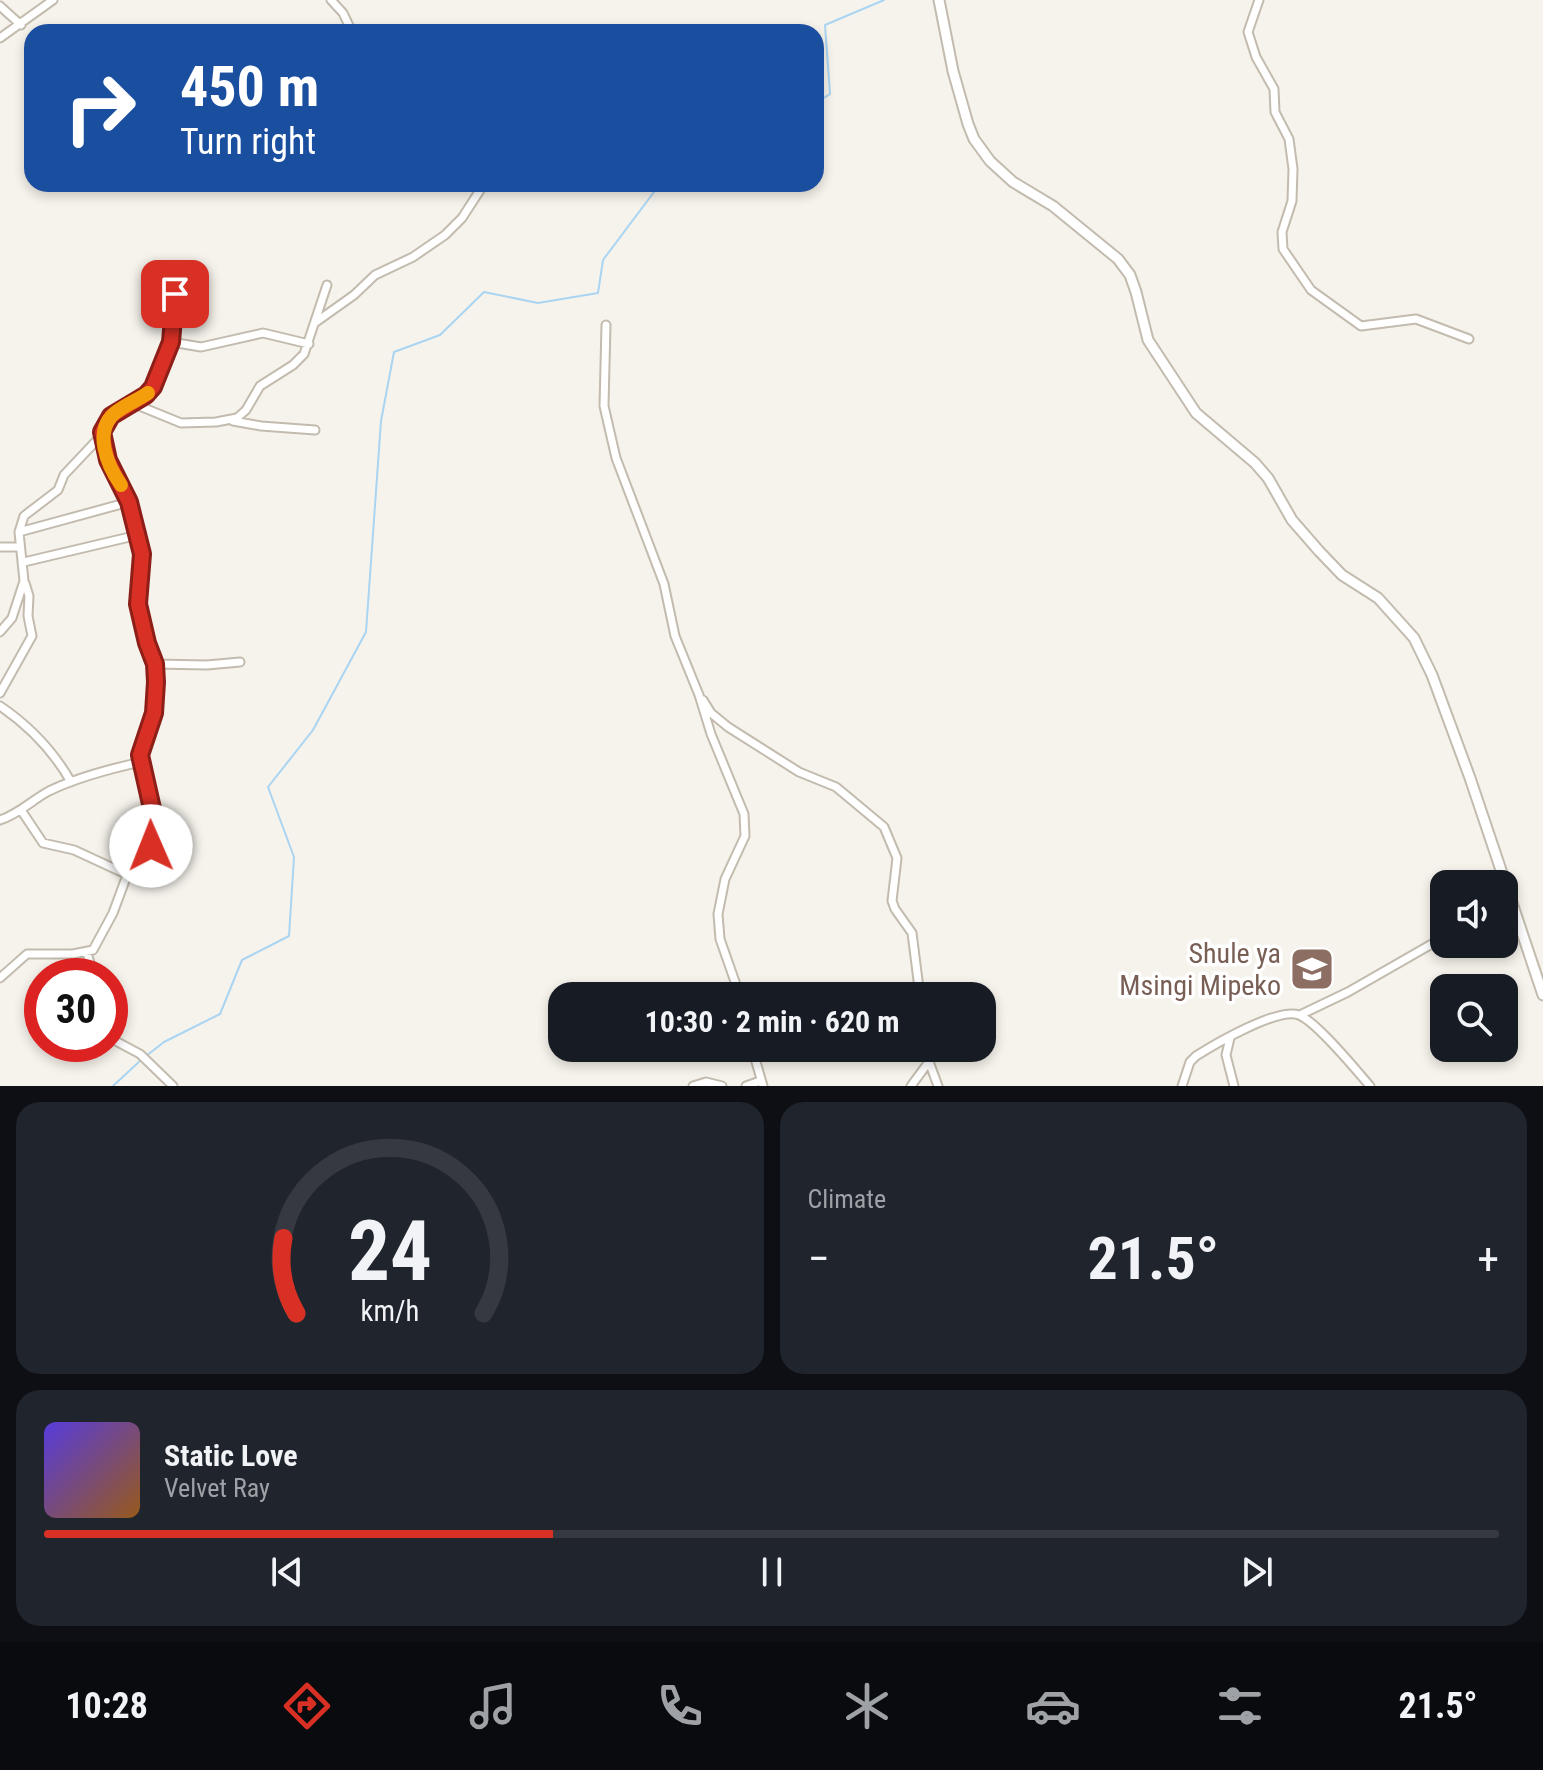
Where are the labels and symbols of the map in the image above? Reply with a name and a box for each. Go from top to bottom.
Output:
pin [141,260,209,328]
position arrow [109,804,193,888]
place label: Shule ya Msingi Mipeko [1119,937,1281,1002]
school or university icon: Shule ya Msingi Mipeko [1288,945,1336,993]
speed limit sign: 30 [24,958,128,1062]

